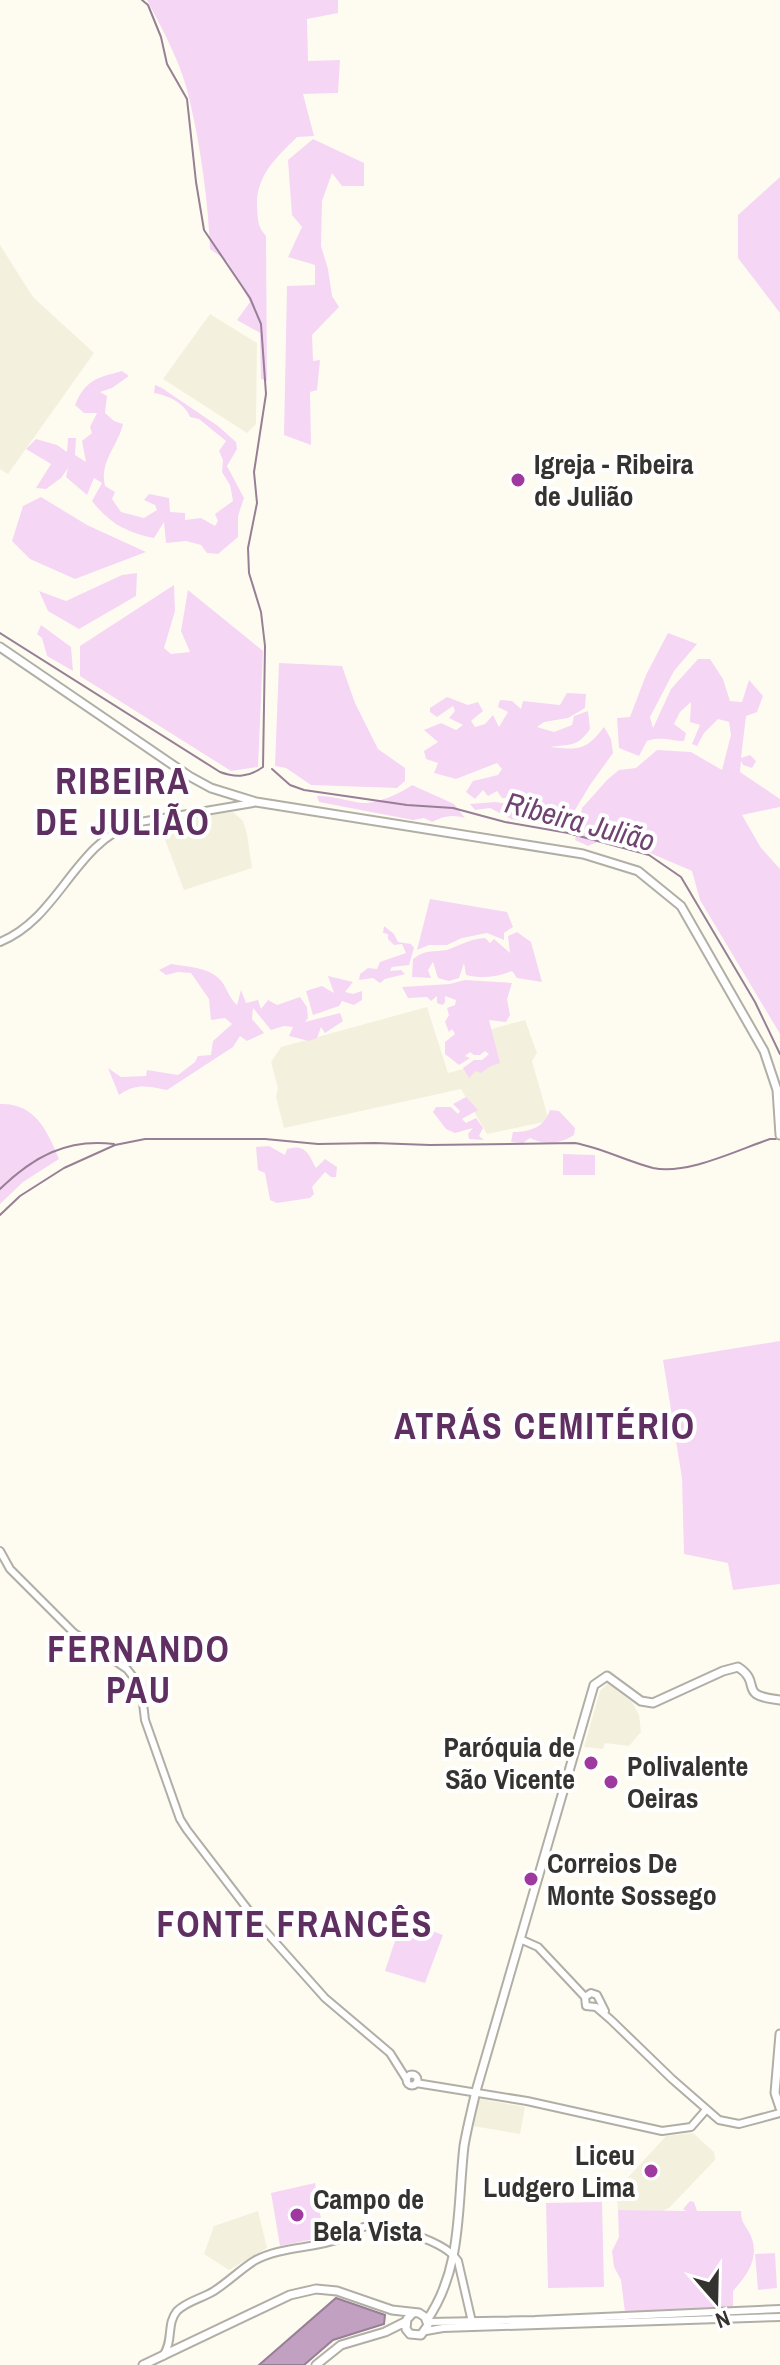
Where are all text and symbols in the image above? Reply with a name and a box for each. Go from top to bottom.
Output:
place label: Igreja - Ribeira de Julião [534,445,694,515]
marker: Igreja - Ribeira de Julião [509,471,527,489]
district label: RIBEIRA DE JULIÃO [35,757,211,846]
water label: Ribeira Julião [501,782,659,860]
district label: ATRÁS CEMITÉRIO [394,1402,696,1450]
district label: FERNANDO PAU [47,1625,231,1714]
place label: Paróquia de São Vicente [444,1728,575,1798]
place label: Polivalente Oeiras [627,1747,748,1817]
marker: Paróquia de São Vicente [582,1754,600,1772]
marker: Polivalente Oeiras [602,1773,620,1791]
place label: Correios De Monte Sossego [547,1844,717,1914]
marker: Correios De Monte Sossego [522,1870,540,1888]
district label: FONTE FRANCÊS [157,1900,433,1948]
place label: Liceu Ludgero Lima [483,2136,635,2206]
marker: Liceu Ludgero Lima [642,2162,660,2180]
place label: Campo de Bela Vista [313,2180,424,2250]
marker: Campo de Bela Vista [288,2206,306,2224]
north arrow [676,2261,756,2341]
text: N [712,2303,734,2336]

